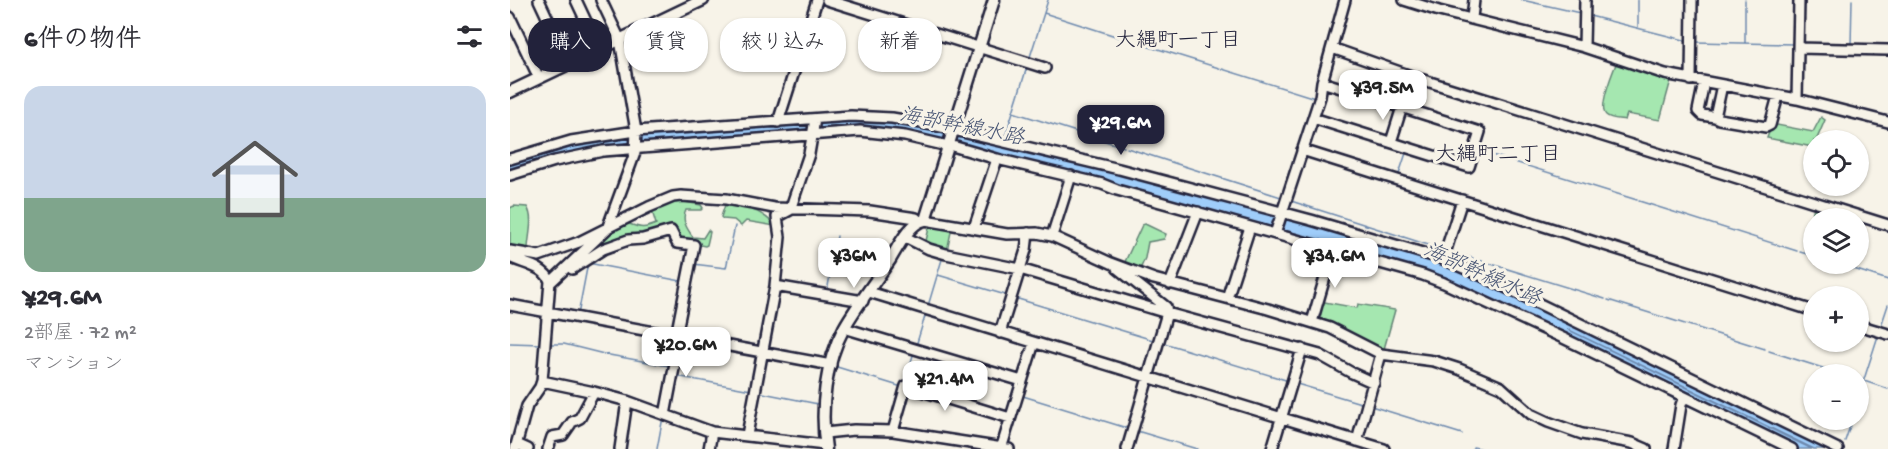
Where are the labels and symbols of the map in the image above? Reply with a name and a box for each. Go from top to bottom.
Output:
district label: 大縄町一丁目 [1115,29,1241,55]
pin: ¥39.5M [1334,70,1432,121]
water label: 海部幹線水路 [897,103,1027,153]
pin: ¥29.6M [1072,105,1170,156]
district label: 大縄町二丁目 [1435,143,1561,169]
pin: ¥36M [818,238,890,289]
pin: ¥34.6M [1286,238,1384,289]
water label: 海部幹線水路 [1419,238,1546,314]
pin: ¥20.6M [637,327,735,378]
pin: ¥21.4M [896,361,994,412]

